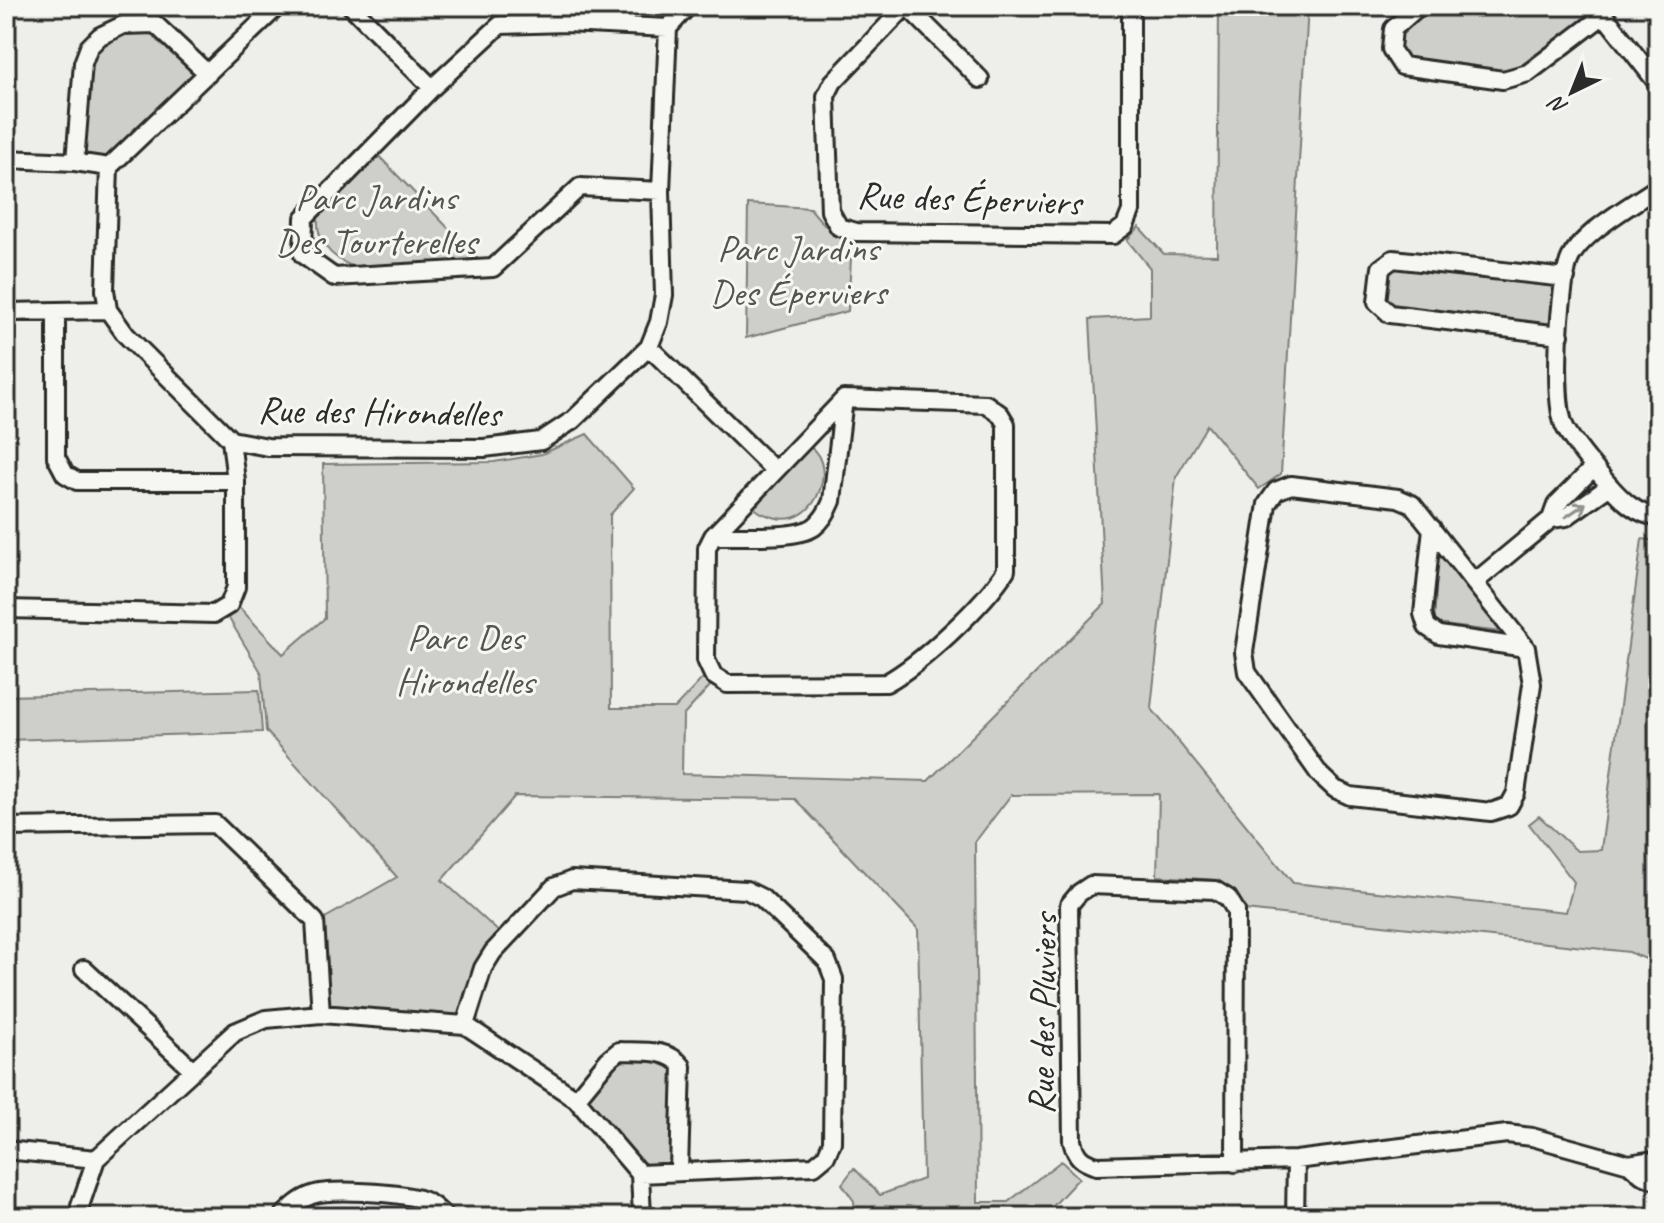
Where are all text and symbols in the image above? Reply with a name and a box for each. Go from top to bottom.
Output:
north arrow [1532,52,1612,132]
text: N [1542,89,1574,121]
street label: Rue des Éperviers [856,171,1085,226]
park label: Parc Jardins Des Tourterelles [275,174,481,265]
park label: Parc Jardins Des Éperviers [710,225,889,316]
street label: Rue des Hirondelles [257,386,504,437]
one-way arrow [1565,502,1587,518]
park label: Parc Des Hirondelles [396,614,537,705]
street label: Rue des Pluviers [1017,910,1068,1115]

